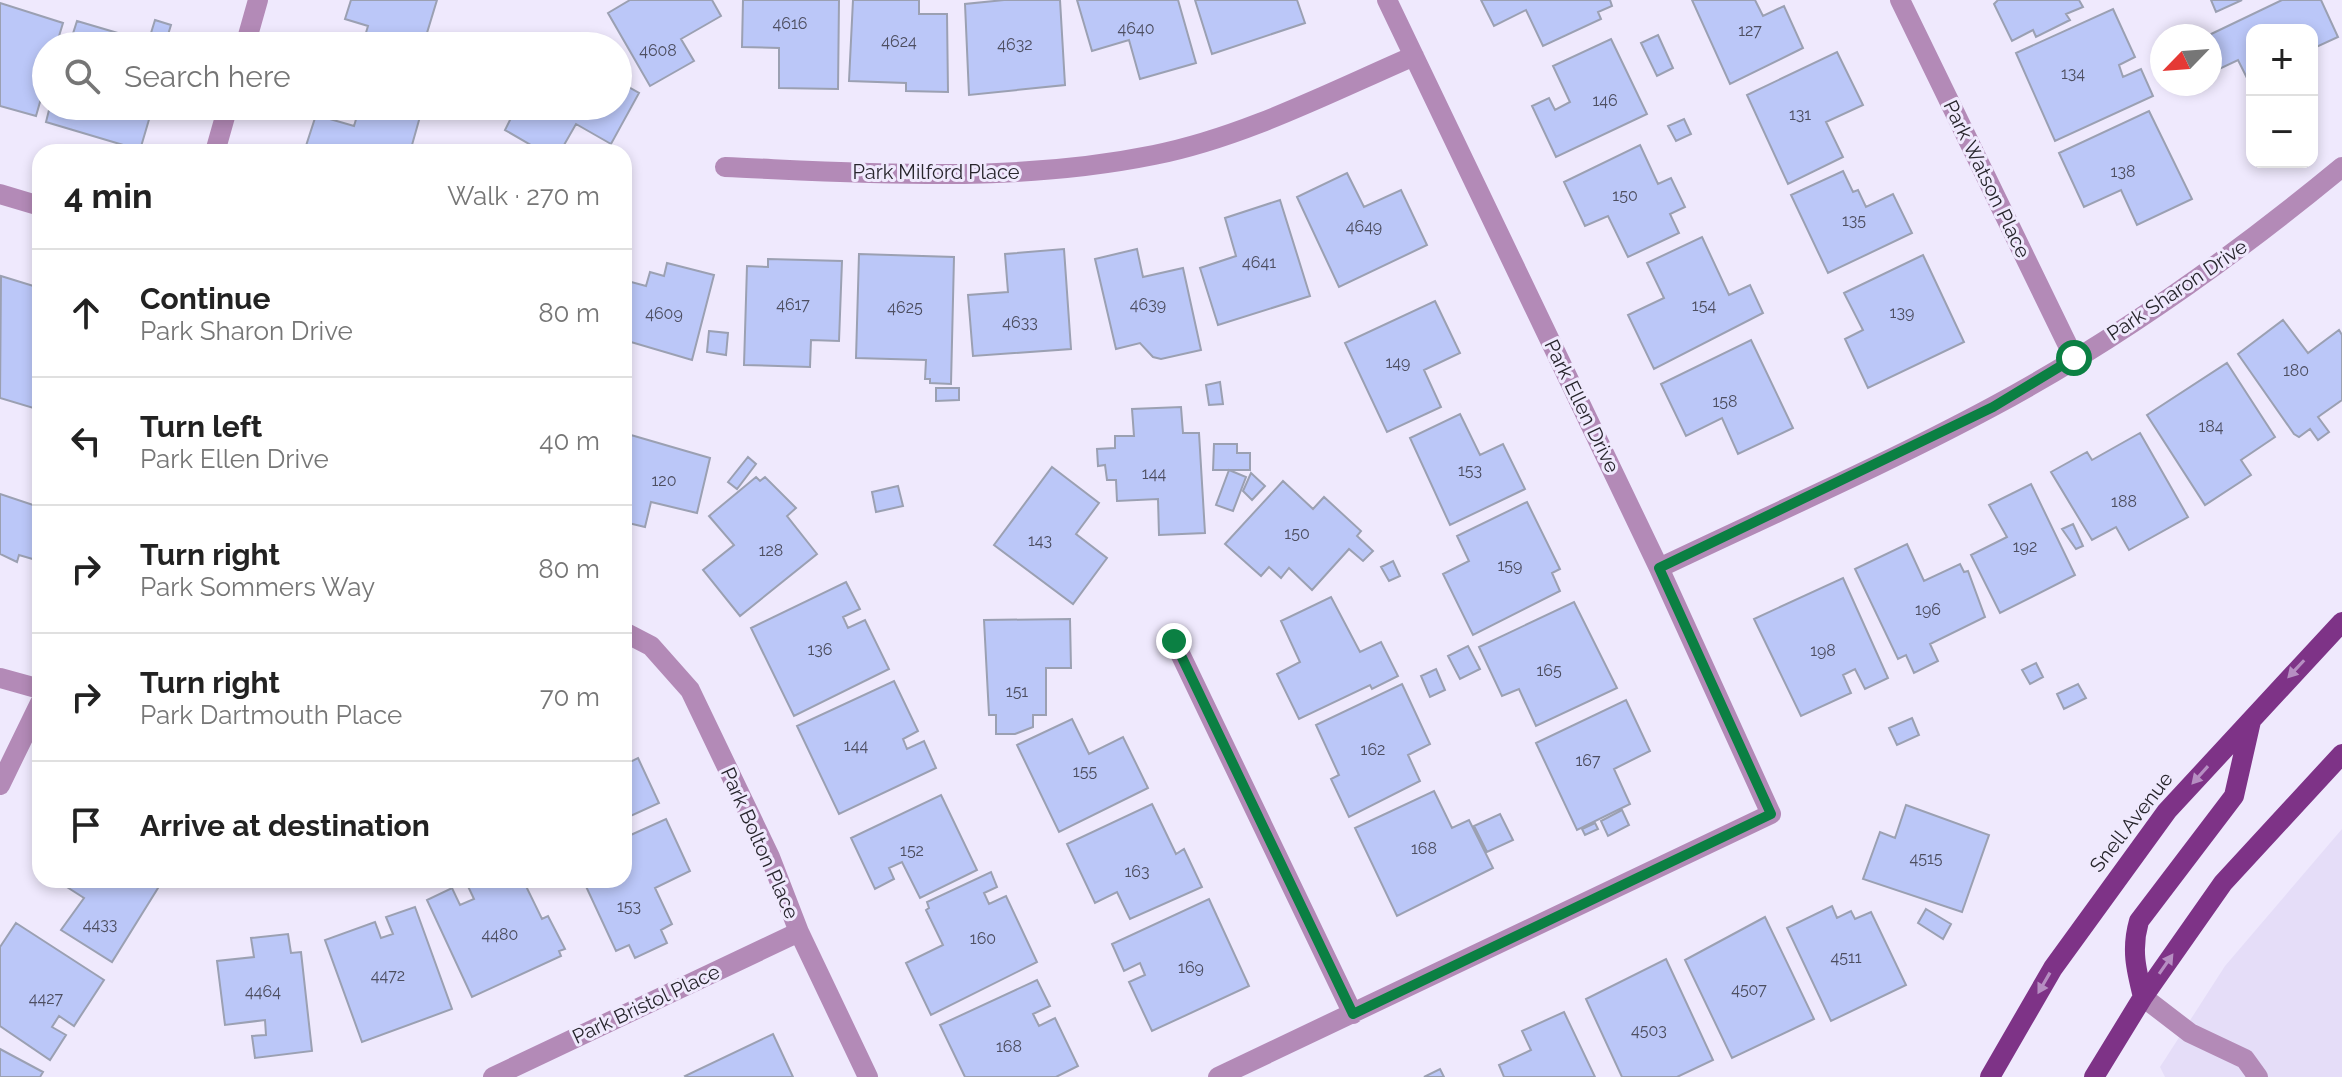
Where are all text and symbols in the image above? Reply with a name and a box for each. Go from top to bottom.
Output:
house number: 4616 [773,14,807,33]
house number: 4640 [1118,19,1154,38]
house number: 127 [1738,21,1762,40]
north arrow [2150,24,2222,96]
map controls [2246,24,2318,168]
button: + [2246,24,2318,96]
search box [32,32,632,120]
house number: 4624 [881,32,917,51]
house number: 4632 [997,35,1033,54]
house number: 4608 [639,41,677,60]
icon: search [60,54,104,98]
text: Search here [124,59,291,94]
house number: 134 [2061,64,2085,83]
house number: 146 [1592,91,1618,110]
street label: Park Watson Place [1938,96,2036,262]
button: − [2246,96,2318,168]
house number: 131 [1789,105,1811,124]
street label: Park Milford Place [852,160,1020,184]
house number: 138 [2111,162,2135,181]
text: 4 min [64,176,152,216]
text: Walk · 270 m [447,181,600,211]
house number: 150 [1612,186,1638,205]
house number: 135 [1842,211,1866,230]
house number: 4649 [1346,217,1382,236]
street label: Park Sharon Drive [2102,234,2252,346]
house number: 4641 [1242,253,1276,272]
text: Continue [140,281,271,316]
icon: ahead [64,291,108,335]
house number: 4617 [776,295,810,314]
house number: 4639 [1130,295,1166,314]
house number: 154 [1692,296,1716,315]
text: 80 m [538,298,600,328]
house number: 4625 [887,298,923,317]
house number: 139 [1890,303,1914,322]
house number: 4609 [645,304,683,323]
house number: 4633 [1002,313,1038,332]
text: Park Sharon Drive [140,316,353,346]
street label: Park Ellen Drive [1539,335,1625,477]
route start [2056,340,2092,376]
house number: 149 [1386,353,1410,372]
house number: 180 [2283,361,2309,380]
house number: 158 [1712,392,1738,411]
text: Turn left [140,409,262,444]
house number: 184 [2198,417,2224,436]
icon: left [64,419,108,463]
text: 40 m [539,426,600,456]
text: Park Ellen Drive [140,444,329,474]
house number: 153 [1458,461,1482,480]
house number: 144 [1142,464,1166,483]
house number: 120 [652,471,676,490]
house number: 188 [2111,492,2137,511]
house number: 150 [1284,524,1310,543]
house number: 143 [1028,531,1052,550]
text: Turn right [140,537,280,572]
house number: 192 [2013,537,2037,556]
house number: 128 [759,541,783,560]
icon: right [64,547,108,591]
text: 80 m [538,554,600,584]
house number: 159 [1498,556,1522,575]
text: Park Sommers Way [140,572,375,602]
house number: 196 [1915,600,1941,619]
route end [1156,623,1192,659]
house number: 136 [807,640,833,659]
house number: 198 [1810,641,1836,660]
one-way arrow [2287,659,2305,678]
house number: 165 [1536,661,1562,680]
text: Turn right [140,665,280,700]
icon: right [64,675,108,719]
text: 70 m [540,682,600,712]
house number: 151 [1006,682,1028,701]
text: Park Dartmouth Place [140,700,402,730]
house number: 144 [844,736,868,755]
house number: 162 [1361,740,1385,759]
house number: 167 [1575,751,1601,770]
house number: 155 [1073,762,1097,781]
street label: Park Bolton Place [716,764,804,923]
one-way arrow [2191,765,2209,784]
street label: Snell Avenue [2084,767,2178,877]
icon: arrive [64,803,108,847]
text: Arrive at destination [140,808,430,843]
house number: 168 [1411,839,1437,858]
house number: 152 [900,841,924,860]
house number: 4515 [1909,849,1943,868]
house number: 163 [1124,862,1150,881]
house number: 153 [617,897,641,916]
house number: 4433 [83,915,117,934]
house number: 4480 [482,925,518,944]
house number: 160 [970,929,996,948]
house number: 4511 [1830,948,1862,967]
one-way arrow [2158,954,2173,975]
house number: 169 [1178,958,1204,977]
street label: Park Bristol Place [568,959,724,1049]
house number: 4472 [371,966,405,985]
one-way arrow [2037,972,2051,994]
house number: 4507 [1731,980,1767,999]
house number: 4464 [245,982,281,1001]
house number: 4427 [29,989,64,1008]
house number: 4503 [1631,1021,1667,1040]
house number: 168 [996,1037,1022,1056]

